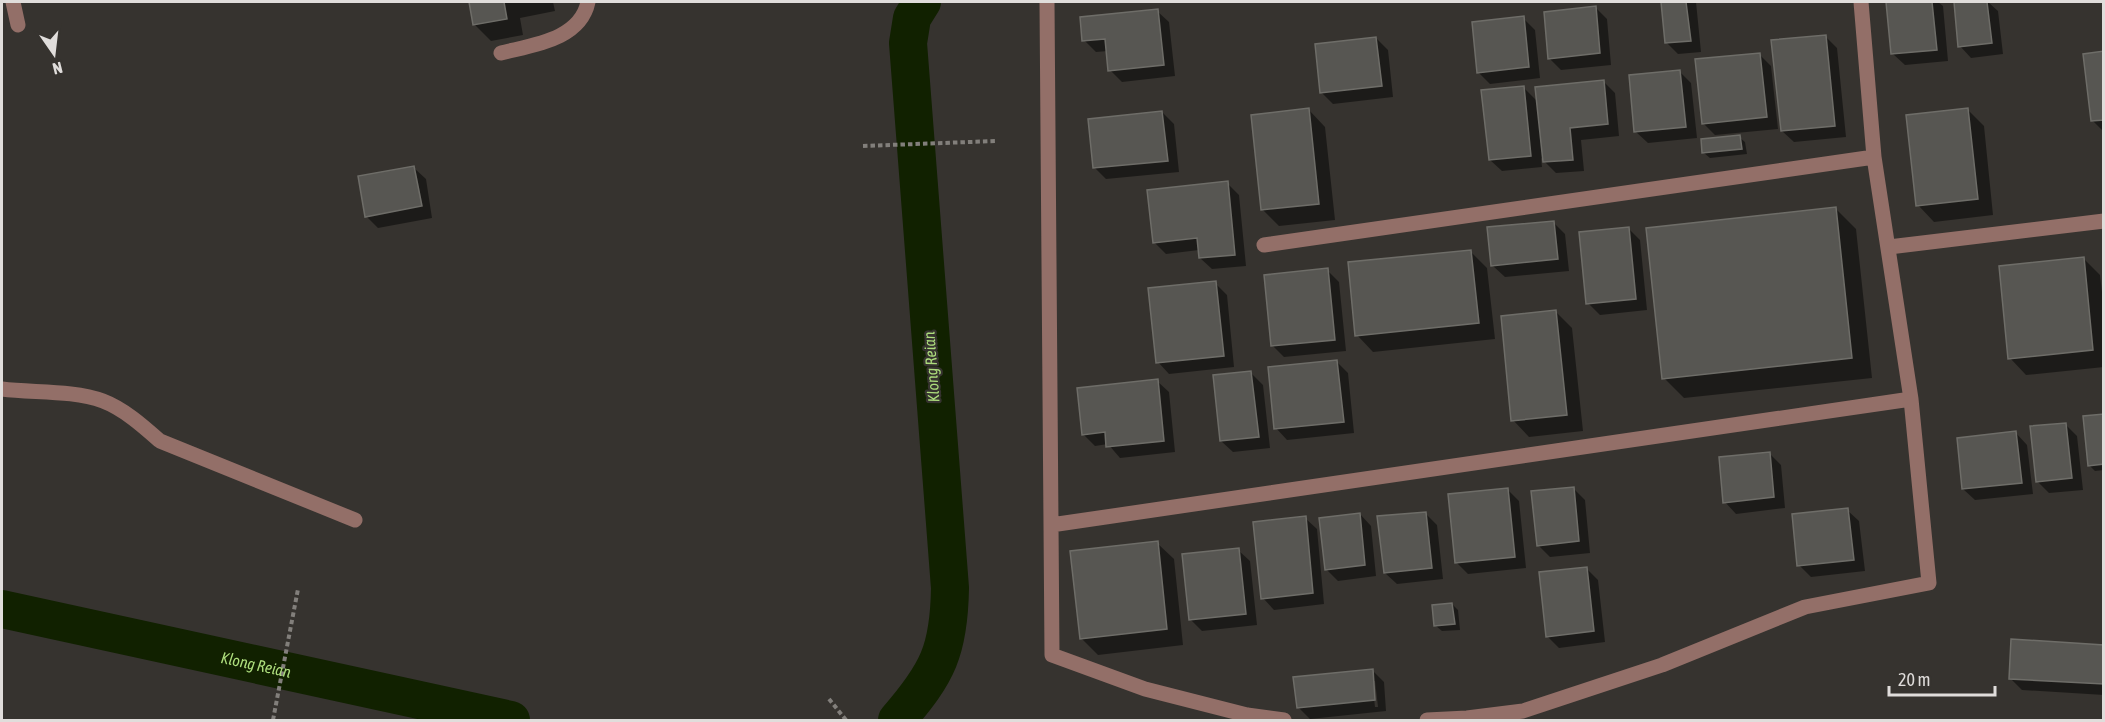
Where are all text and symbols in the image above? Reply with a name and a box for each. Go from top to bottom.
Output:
north arrow [24,24,84,84]
text: N [51,59,64,78]
water label: Klong Reian [920,331,943,403]
water label: Klong Reian [219,648,293,681]
scale bar [1889,659,1996,697]
text: 20 m [1898,669,1930,690]

